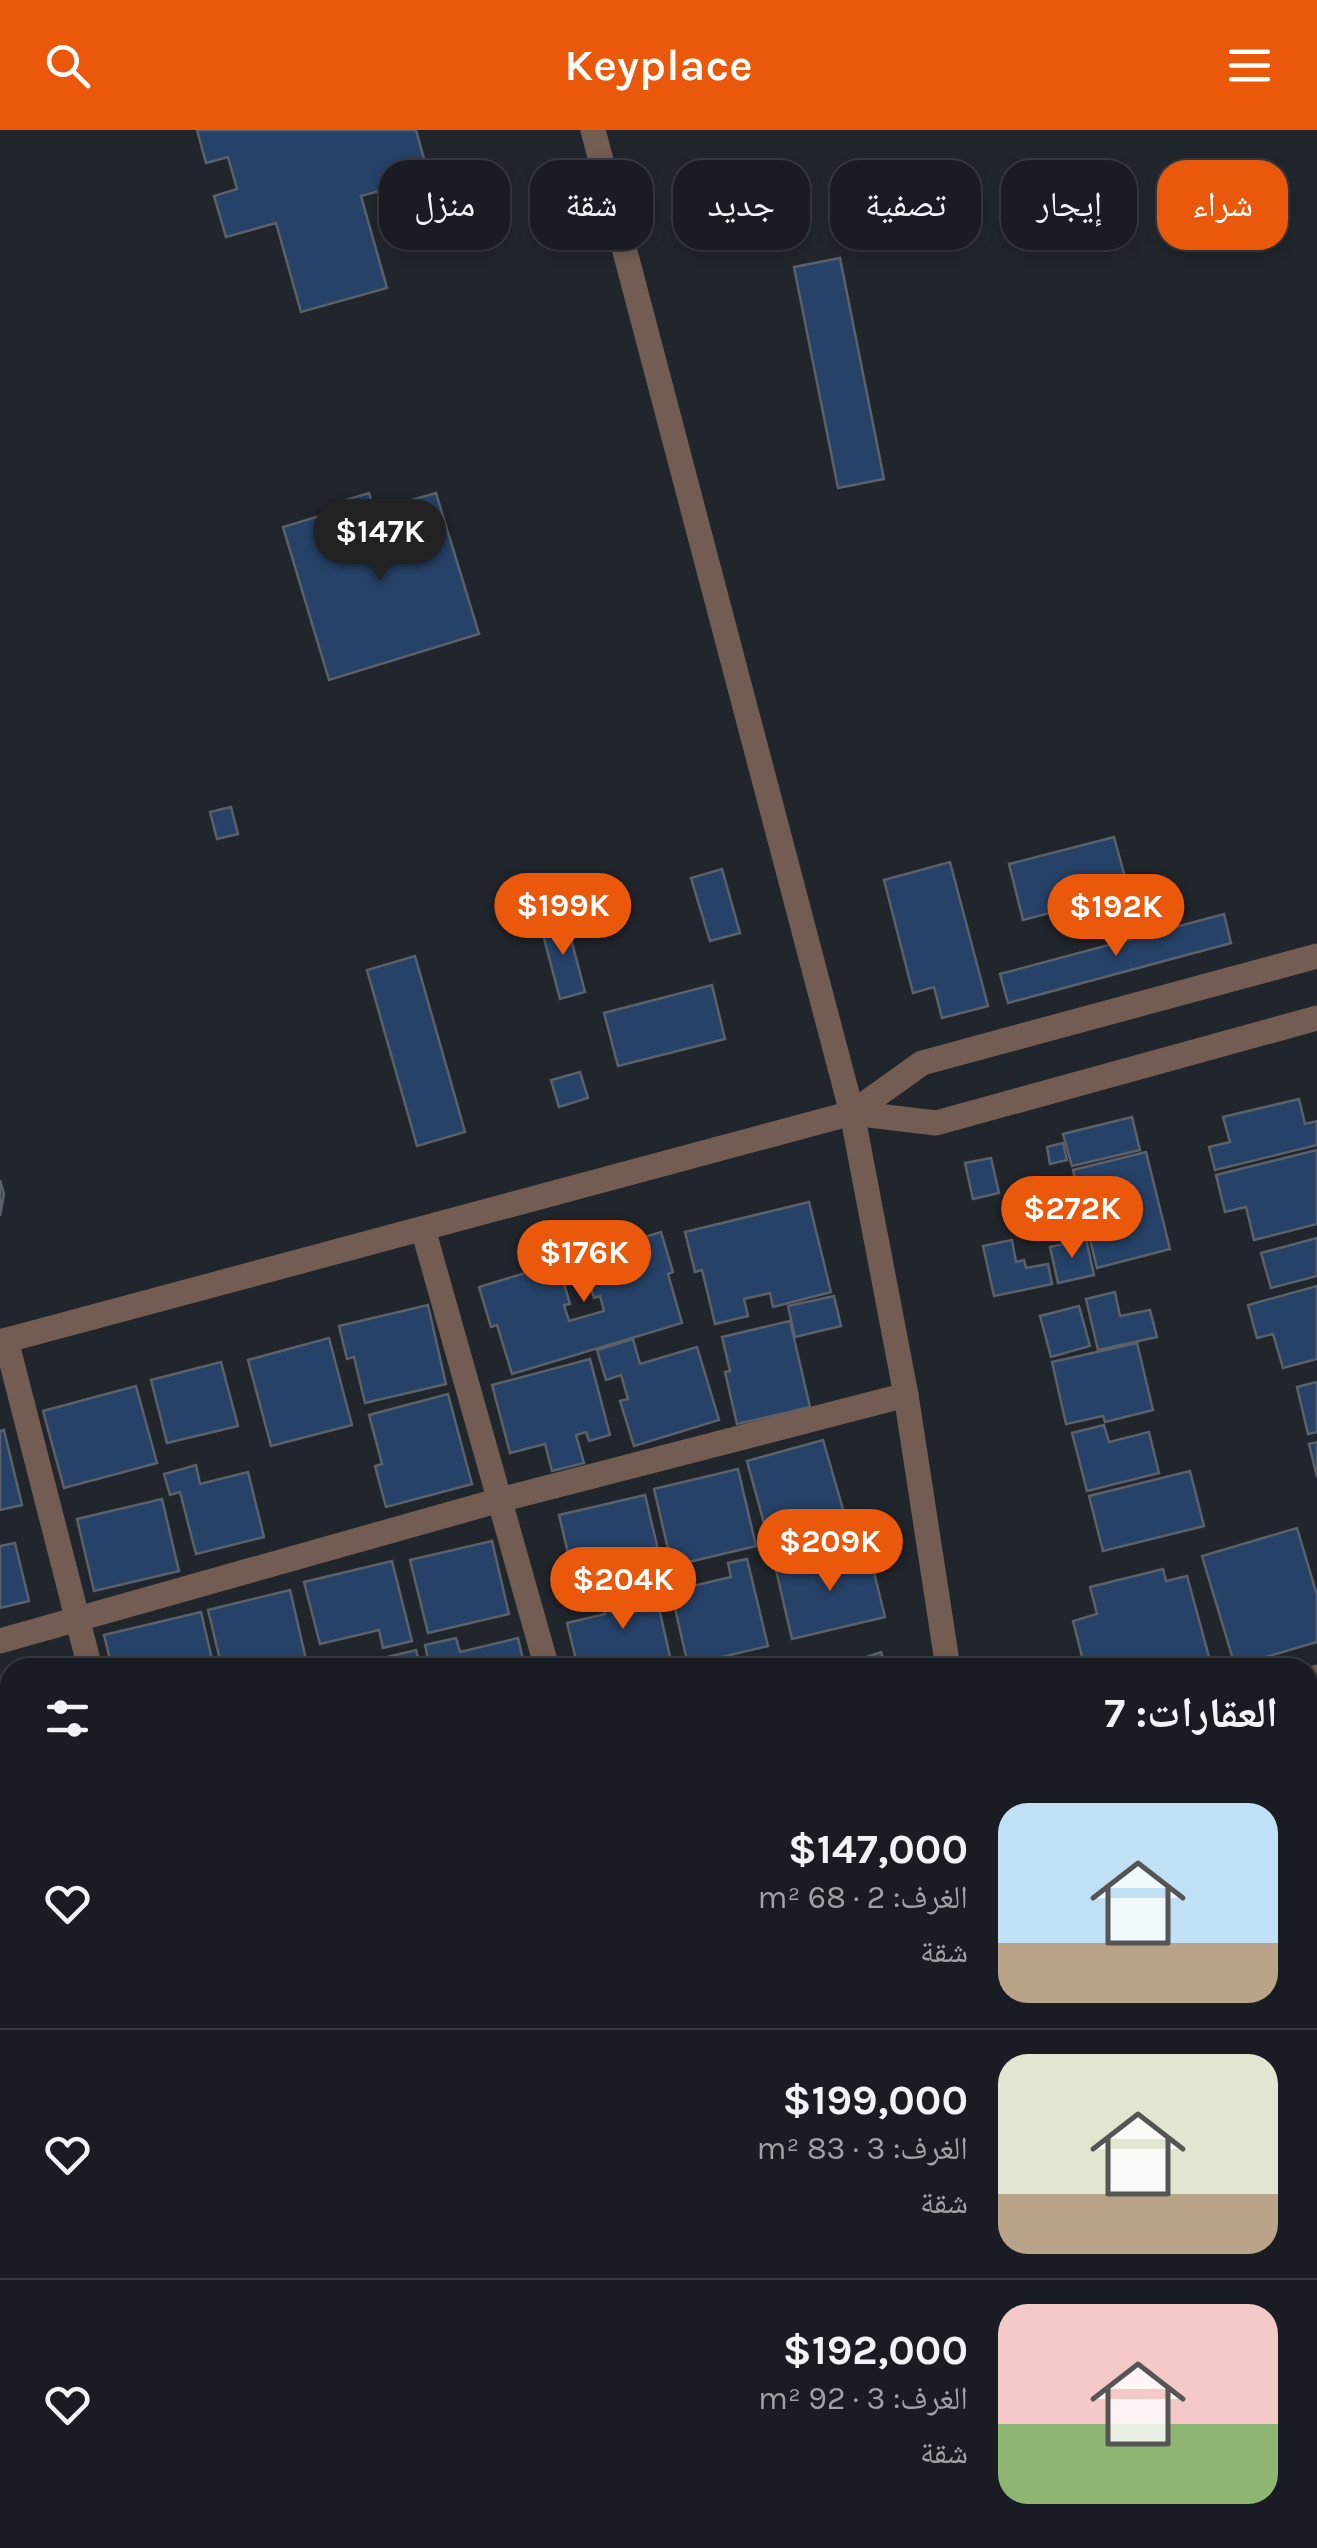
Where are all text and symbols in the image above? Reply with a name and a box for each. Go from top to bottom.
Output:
icon: search [40,38,95,93]
icon: menu [1222,38,1277,93]
text: Keyplace [564,39,753,91]
chip: منزل [379,160,510,250]
chip: شقة [530,160,653,250]
chip: جديد [673,160,810,250]
chip: تصفية [830,160,981,250]
chip: إيجار [1001,160,1137,250]
chip: شراء [1157,160,1288,250]
pin: $147K [310,499,450,584]
text: $147K [335,513,425,550]
pin: $199K [493,873,633,958]
pin: $192K [1046,874,1186,959]
text: $199K [516,887,610,924]
text: $192K [1069,888,1163,925]
pin: $272K [1002,1176,1142,1261]
text: $272K [1023,1190,1121,1227]
pin: $176K [514,1220,654,1305]
text: $176K [539,1234,629,1271]
pin: $209K [760,1509,900,1594]
text: $209K [779,1523,881,1560]
pin: $204K [553,1547,693,1632]
text: $204K [572,1561,674,1598]
text: العقارات: 7 [1104,1688,1278,1738]
icon: filters [40,1691,95,1746]
text: $147,000 [788,1824,968,1874]
icon: home [1078,1843,1198,1963]
icon: heart [40,1876,95,1931]
text: الغرف: 2 · 68 m² [757,1879,968,1916]
text: شقة [920,1933,968,1970]
text: $199,000 [783,2075,968,2125]
icon: home [1078,2094,1198,2214]
icon: heart [40,2127,95,2182]
text: الغرف: 3 · 83 m² [757,2130,968,2167]
text: شقة [920,2184,968,2221]
text: $192,000 [783,2325,968,2375]
icon: home [1078,2344,1198,2464]
icon: heart [40,2377,95,2432]
text: الغرف: 3 · 92 m² [758,2380,968,2417]
text: شقة [920,2434,968,2471]

